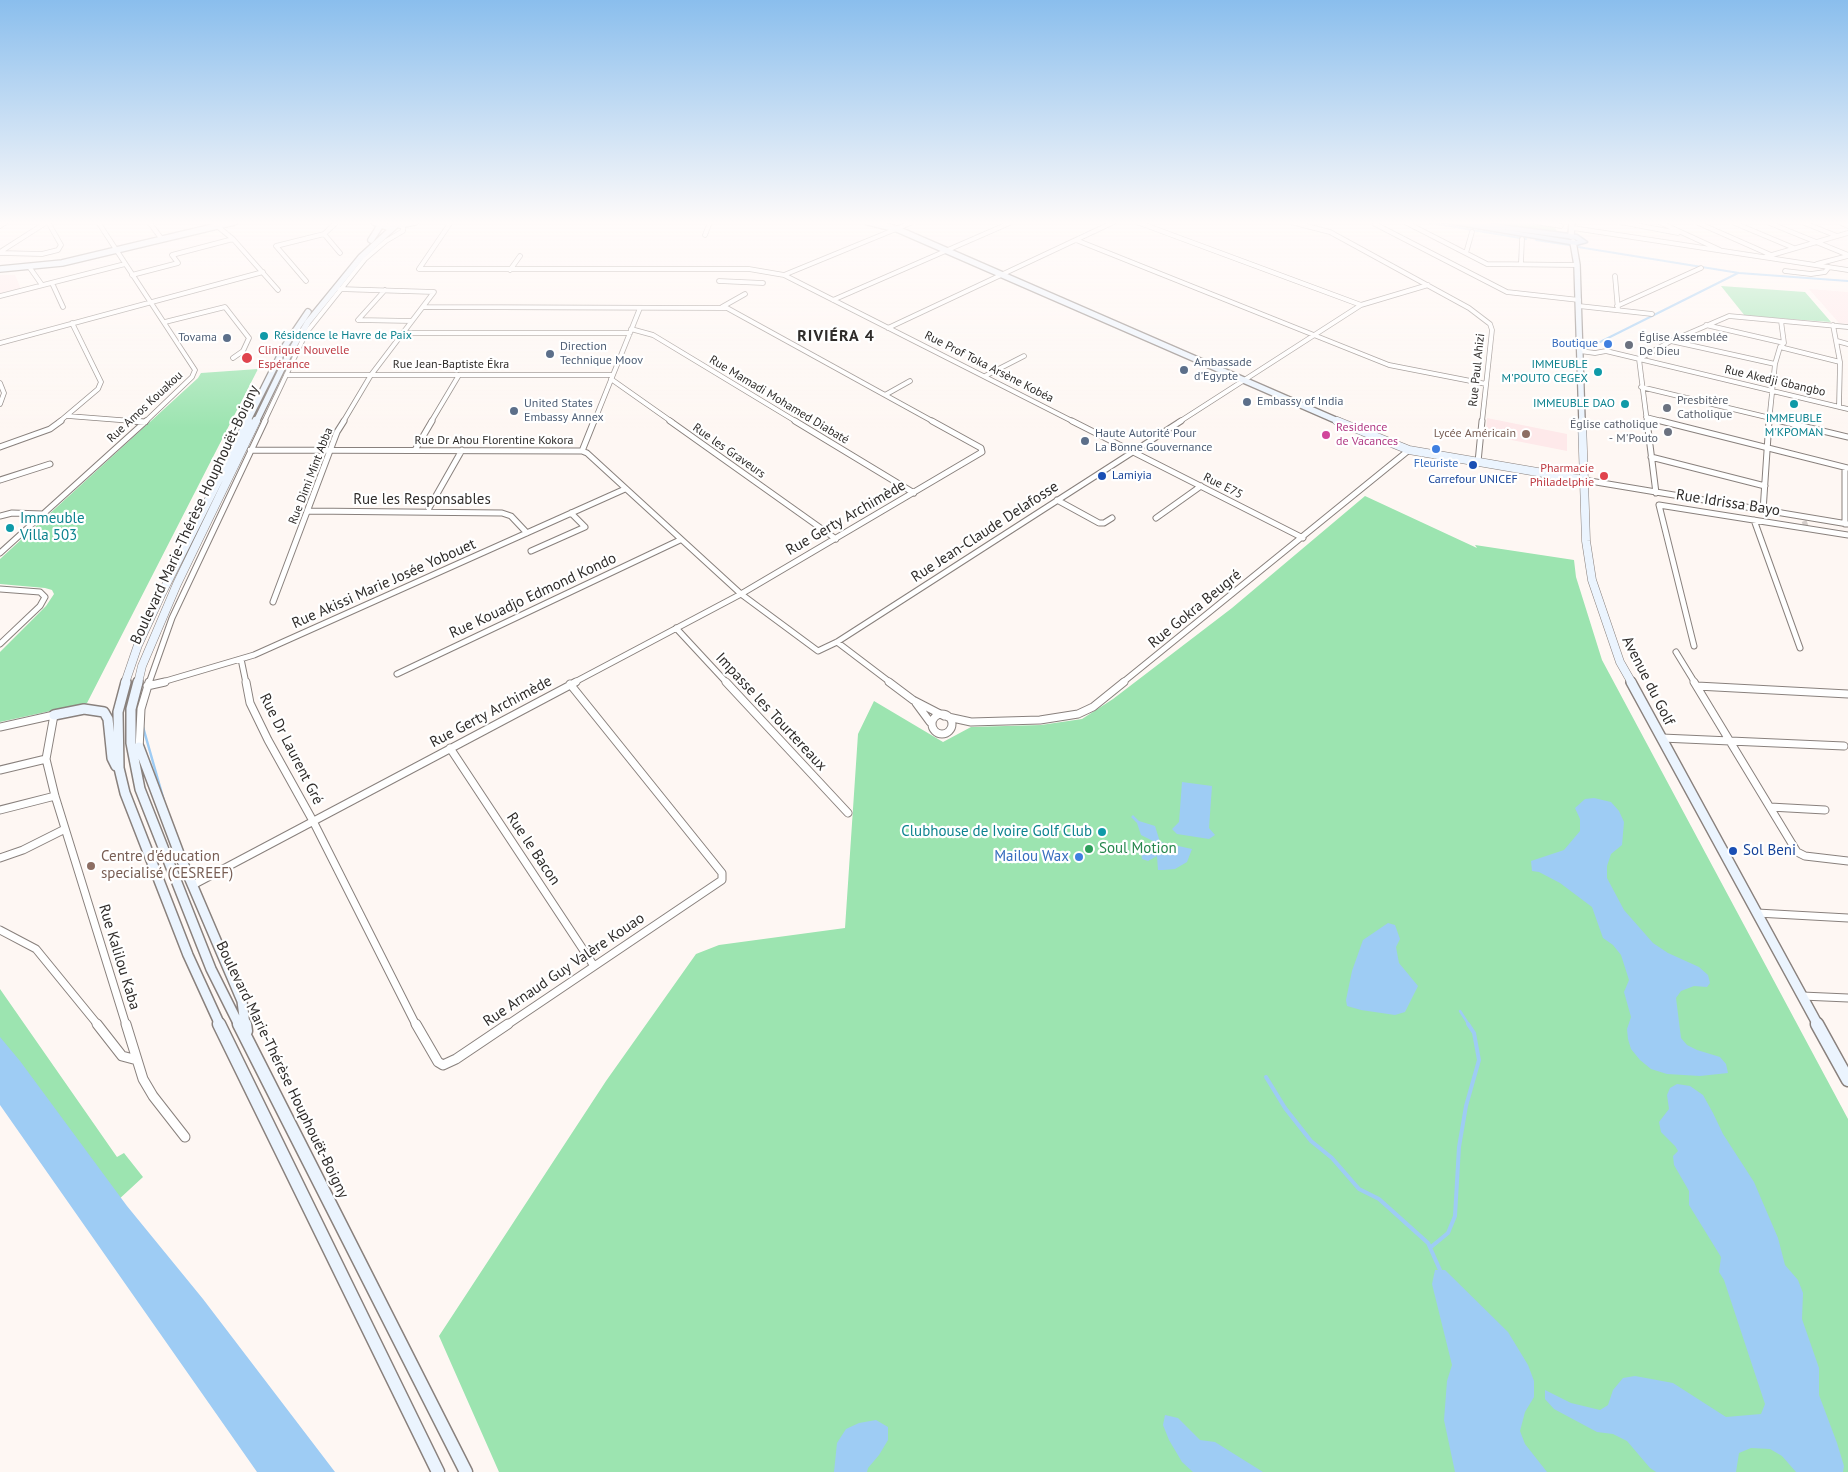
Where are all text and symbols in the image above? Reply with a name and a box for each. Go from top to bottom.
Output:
district label: RIVIÉRA 4 [796,326,876,346]
street label: Rue Prof Toka Arsène Kobéa [922,328,1056,406]
place label: Résidence le Havre de Paix [274,329,412,343]
marker: Résidence le Havre de Paix [258,330,270,342]
place label: Tovama [178,331,217,345]
place label: Église Assemblée De Dieu [1639,331,1728,359]
marker: Tovama [221,332,233,344]
street label: Rue Paul Ahizi [1466,333,1488,407]
place label: Boutique [1552,337,1598,351]
marker: Boutique [1602,338,1614,350]
marker: Église Assemblée De Dieu [1623,339,1635,351]
place label: Direction Technique Moov [560,340,643,368]
place label: Clinique Nouvelle Espérance [258,344,349,372]
marker: Direction Technique Moov [544,348,556,360]
marker: Clinique Nouvelle Espérance [240,351,254,365]
street label: Rue Mamadi Mohamed Diabaté [707,353,851,447]
place label: Ambassade d'Egypte [1194,356,1252,384]
street label: Rue Jean-Baptiste Ékra [393,358,509,372]
place label: IMMEUBLE M'POUTO CEGEX [1501,358,1588,386]
street label: Rue Akedji Gbangbo [1723,362,1827,400]
marker: Ambassade d'Egypte [1178,364,1190,376]
marker: IMMEUBLE M'POUTO CEGEX [1592,366,1604,378]
street label: Rue Amos Kouakou [104,368,186,446]
street label: Boulevard Marie-Thérèse Houphouët-Boigny [127,383,263,647]
place label: Presbitère Catholique [1677,394,1732,422]
place label: Embassy of India [1257,395,1344,409]
marker: Embassy of India [1241,396,1253,408]
place label: United States Embassy Annex [524,397,604,425]
place label: IMMEUBLE DAO [1533,397,1615,411]
marker: IMMEUBLE DAO [1619,398,1631,410]
marker: IMMEUBLE M'KPOMAN [1788,398,1800,410]
marker: Presbitère Catholique [1661,402,1673,414]
marker: United States Embassy Annex [508,405,520,417]
place label: IMMEUBLE M'KPOMAN [1765,412,1823,440]
place label: Église catholique - M'Pouto [1570,418,1658,446]
street label: Rue les Graveurs [690,421,768,481]
place label: Residence de Vacances [1336,421,1398,449]
street label: Rue Dimi Mint Abba [286,426,336,526]
marker: Église catholique - M'Pouto [1662,426,1674,438]
place label: Haute Autorité Pour La Bonne Gouvernance [1095,427,1212,455]
place label: Lycée Américain [1434,427,1516,441]
marker: Lycée Américain [1520,428,1532,440]
marker: Residence de Vacances [1320,429,1332,441]
street label: Rue Dr Ahou Florentine Kokora [415,434,573,448]
marker: Haute Autorité Pour La Bonne Gouvernance [1079,435,1091,447]
marker: Fleuriste [1430,443,1442,455]
place label: Fleuriste [1414,457,1458,471]
marker: Carrefour UNICEF [1467,459,1479,471]
place label: Pharmacie Philadelphie [1530,462,1594,490]
place label: Lamiyia [1112,469,1152,483]
marker: Lamiyia [1096,470,1108,482]
street label: Rue E75 [1201,470,1245,502]
marker: Pharmacie Philadelphie [1598,470,1610,482]
place label: Carrefour UNICEF [1428,473,1518,487]
street label: Rue Gerty Archimède [783,476,909,560]
street label: Rue Jean-Claude Delafosse [908,478,1062,586]
street label: Rue Idrissa Bayo [1675,486,1781,520]
street label: Rue les Responsables [353,491,491,509]
place label: Immeuble Villa 503 [20,510,85,545]
marker: Immeuble Villa 503 [4,522,16,534]
street label: Rue Akissi Marie Josée Yobouet [289,535,479,633]
street label: Rue Kouadjo Edmond Kondo [447,549,619,643]
street label: Rue Gokra Beugré [1145,566,1245,652]
street label: Avenue du Golf [1618,634,1678,728]
street label: Impasse les Tourtereaux [711,649,831,775]
street label: Rue Gerty Archimède [427,672,555,752]
street label: Rue Dr Laurent Gré [255,690,327,808]
street label: Rue le Bacon [502,809,564,889]
place label: Clubhouse de Ivoire Golf Club [901,823,1092,841]
marker: Clubhouse de Ivoire Golf Club [1096,826,1108,838]
place label: Soul Motion [1099,840,1177,858]
place label: Sol Beni [1743,842,1796,860]
marker: Soul Motion [1083,843,1095,855]
marker: Sol Beni [1727,845,1739,857]
place label: Centre d'éducation specialisé (CESREEF) [101,848,233,883]
place label: Mailou Wax [994,848,1069,866]
marker: Mailou Wax [1073,851,1085,863]
marker: Centre d'éducation specialisé (CESREEF) [85,860,97,872]
street label: Rue Kalilou Kaba [94,902,144,1012]
street label: Rue Arnaud Guy Valère Kouao [480,909,648,1031]
street label: Boulevard Marie-Thérèse Houphouët-Boigny [212,939,352,1201]

